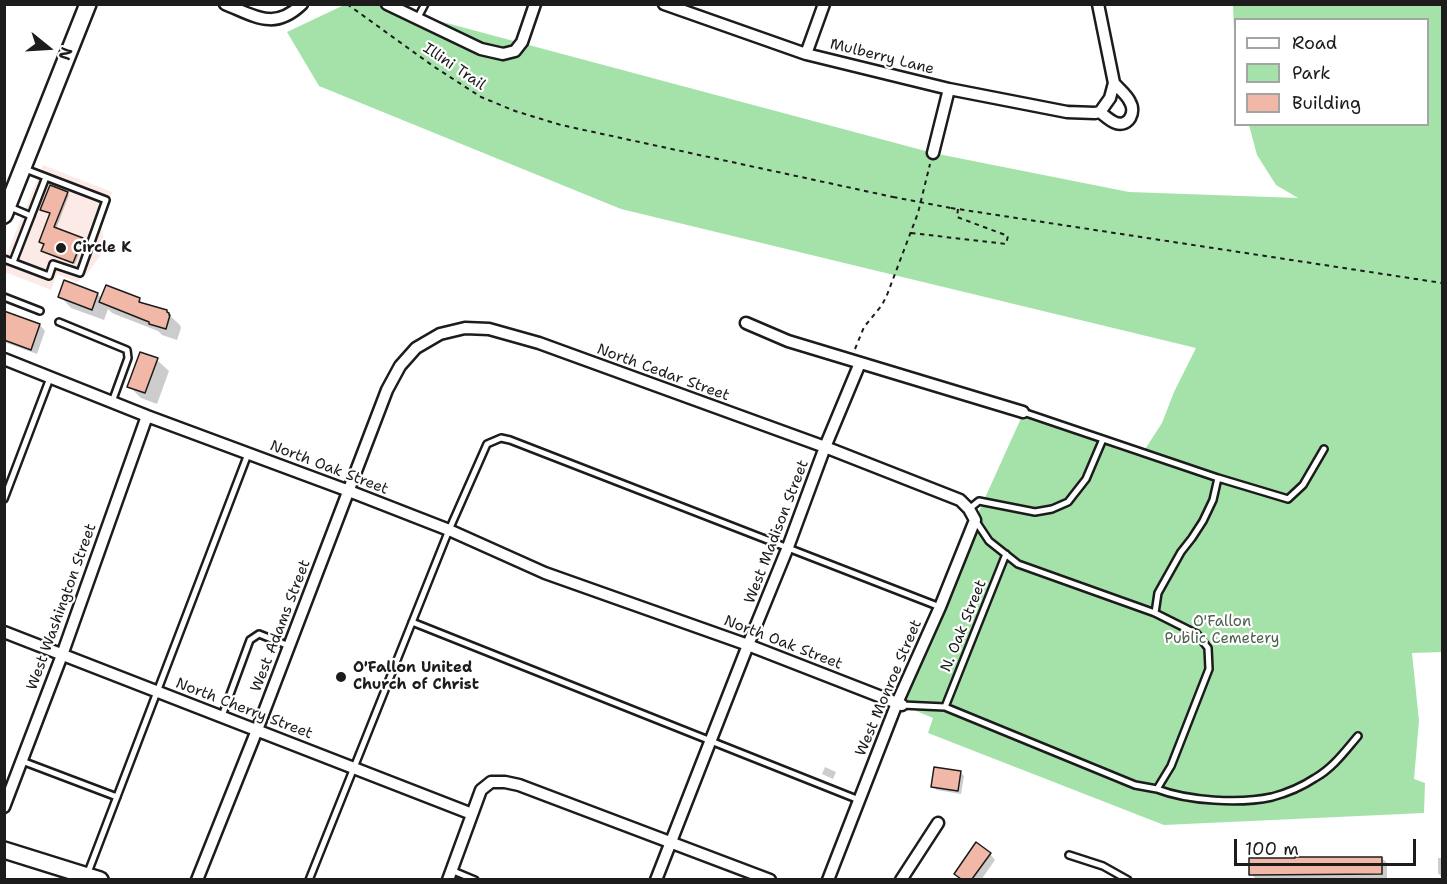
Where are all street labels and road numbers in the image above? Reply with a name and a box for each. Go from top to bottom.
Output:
street label: Mulberry Lane [828,35,936,79]
street label: Illini Trail [419,40,489,94]
street label: North Cedar Street [594,341,732,405]
street label: North Oak Street [267,437,391,499]
street label: West Madison Street [741,458,813,606]
street label: West Washington Street [23,521,101,693]
street label: West Adams Street [247,557,315,695]
street label: N. Oak Street [937,577,991,675]
street label: North Oak Street [721,612,845,674]
street label: West Monroe Street [852,617,926,759]
street label: North Cherry Street [173,675,315,743]

